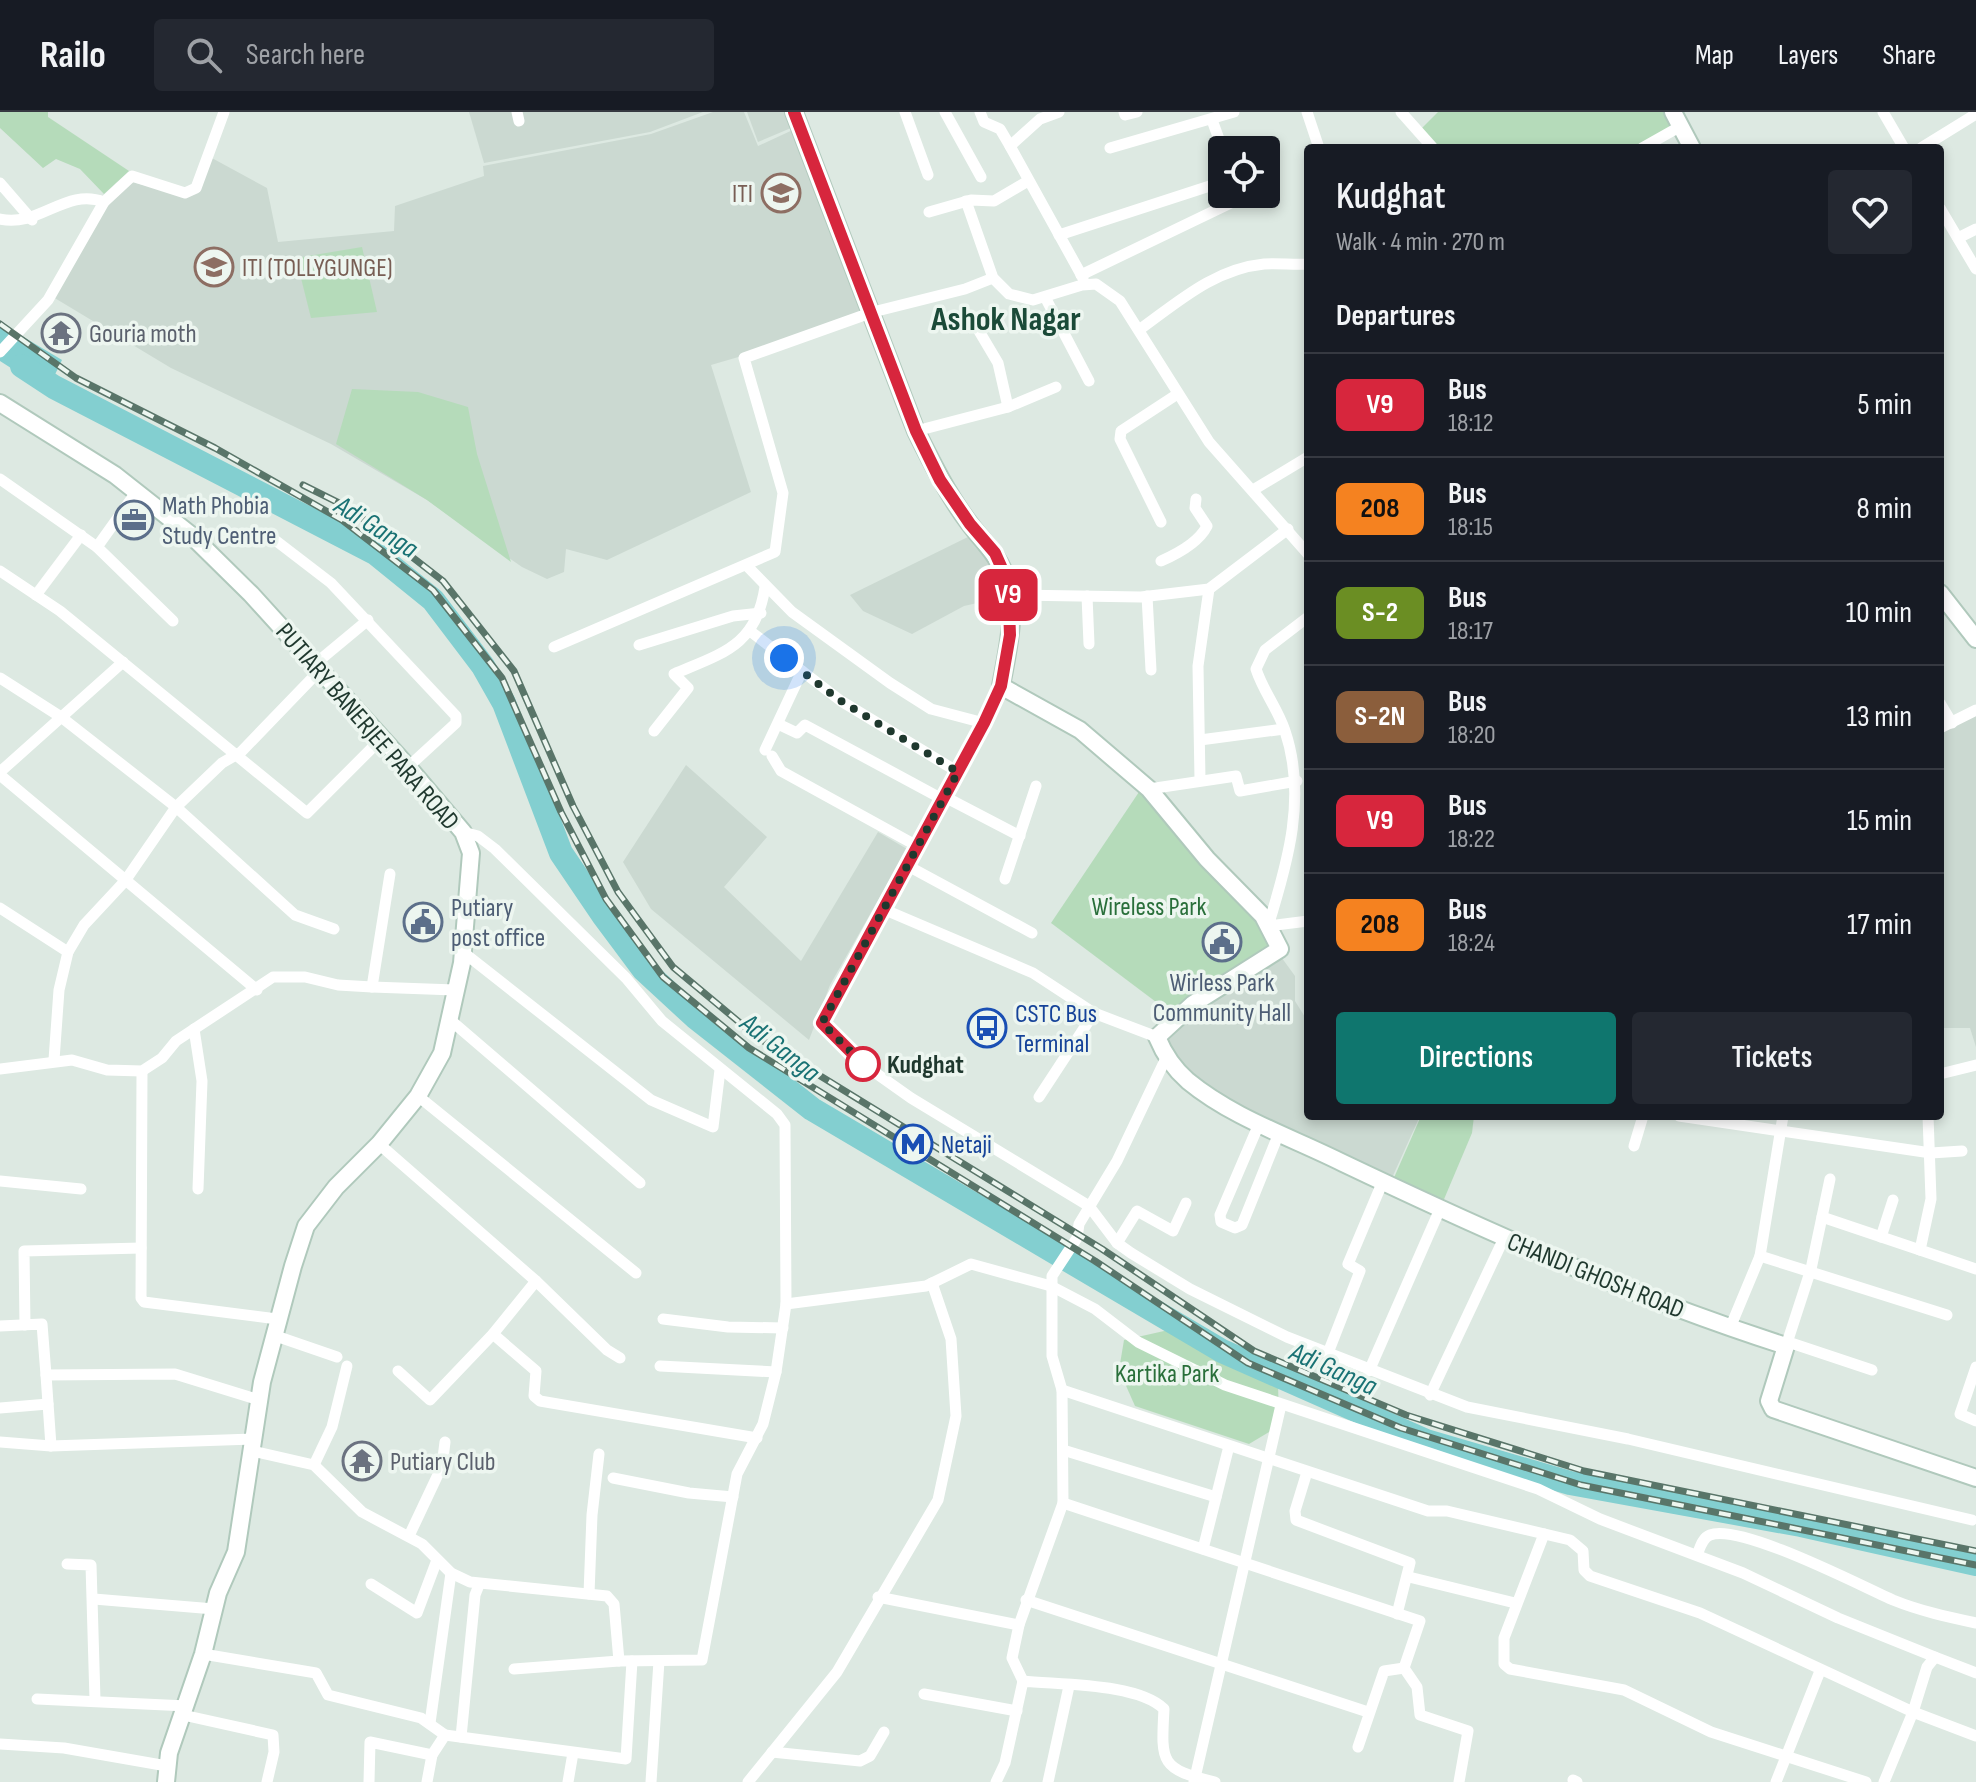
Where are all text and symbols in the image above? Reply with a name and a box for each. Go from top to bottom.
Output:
search box [154,19,714,91]
text: Railo [40,33,106,78]
icon: search [182,33,226,77]
text: Search here [246,37,365,73]
text: Map [1695,39,1734,72]
text: Layers [1778,39,1838,72]
text: Share [1882,39,1936,72]
map controls [1208,136,1280,208]
button: locate [1208,136,1280,208]
button: heart [1828,170,1912,254]
school or university icon: ITI [760,172,802,214]
text: Kudghat [1336,174,1446,219]
place label: ITI [732,179,753,210]
text: Walk · 4 min · 270 m [1336,227,1505,258]
school or university icon: ITI (TOLLYGUNGE) [193,246,235,288]
place label: ITI (TOLLYGUNGE) [242,253,393,284]
text: Departures [1336,298,1456,334]
district label: Ashok Nagar [930,299,1081,340]
temple icon: Gouria moth [40,312,82,354]
place label: Gouria moth [89,319,197,350]
text: Bus [1448,372,1487,408]
text: 5 min [1858,387,1912,423]
text: V9 [1367,388,1393,421]
text: 18:12 [1448,408,1494,439]
text: Bus [1448,476,1487,512]
water label: Adi Ganga [328,488,424,566]
place label: Math Phobia Study Centre [162,491,277,552]
text: 8 min [1856,491,1912,527]
text: 208 [1361,492,1399,525]
office icon: Math Phobia Study Centre [113,499,155,541]
text: 18:15 [1448,512,1493,543]
line badge: V9 [972,569,1044,621]
text: V9 [995,578,1021,611]
text: Bus [1448,580,1487,616]
text: 10 min [1846,595,1912,631]
text: S-2 [1362,596,1398,629]
text: 18:17 [1448,616,1493,647]
street label: PUTIARY BANERJEE PARA ROAD [269,617,465,837]
your location [764,638,804,678]
text: Bus [1448,684,1487,720]
text: 13 min [1846,699,1912,735]
text: S-2N [1355,700,1405,733]
text: 18:20 [1448,720,1496,751]
text: Bus [1448,788,1487,824]
text: 15 min [1847,803,1912,839]
text: V9 [1367,804,1393,837]
text: 18:22 [1448,824,1495,855]
park label: Wireless Park [1091,892,1207,923]
text: Bus [1448,892,1487,928]
place label: Putiary post office [451,893,545,954]
public building icon: Putiary post office [402,901,444,943]
text: 17 min [1847,907,1912,943]
text: 208 [1361,908,1399,941]
public building icon: Wirless Park Community Hall [1201,921,1243,963]
text: 18:24 [1448,928,1495,959]
place label: Wirless Park Community Hall [1153,968,1291,1029]
place label: CSTC Bus Terminal [1015,999,1097,1060]
water label: Adi Ganga [733,1006,827,1090]
bus stop icon: CSTC Bus Terminal [966,1007,1008,1049]
button: Directions [1336,1012,1616,1104]
button: Tickets [1632,1012,1912,1104]
marker: Kudghat [846,1047,880,1081]
place label: Kudghat [887,1050,964,1081]
metro station icon: Netaji [892,1123,934,1165]
place label: Netaji [941,1130,992,1161]
street label: CHANDI GHOSH ROAD [1502,1227,1688,1326]
water label: Adi Ganga [1284,1335,1383,1403]
park label: Kartika Park [1115,1359,1219,1390]
temple icon: Putiary Club [341,1440,383,1482]
place label: Putiary Club [390,1447,496,1478]

